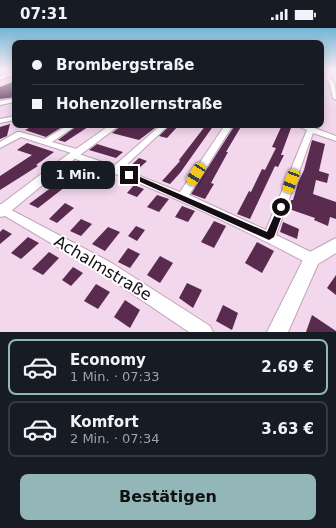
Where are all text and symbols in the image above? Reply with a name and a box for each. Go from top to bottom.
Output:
text: 07:31 [20,5,68,23]
text: Brombergstraße [56,56,194,74]
text: Hohenzollernstraße [56,95,223,113]
callout: 1 Min. [41,161,115,189]
car [184,161,208,187]
route end [120,166,138,184]
text: 1 Min. [55,167,101,182]
car [281,168,301,194]
route start [272,198,290,216]
street label: Achalmstraße [51,231,155,305]
icon: car [22,349,58,385]
text: Economy [70,351,146,369]
text: 2.69 € [261,358,314,376]
text: 1 Min. · 07:33 [70,369,159,384]
icon: car [22,411,58,447]
text: Komfort [70,413,139,431]
text: 3.63 € [261,420,314,438]
text: 2 Min. · 07:34 [70,431,159,446]
button: Bestätigen [20,474,316,520]

